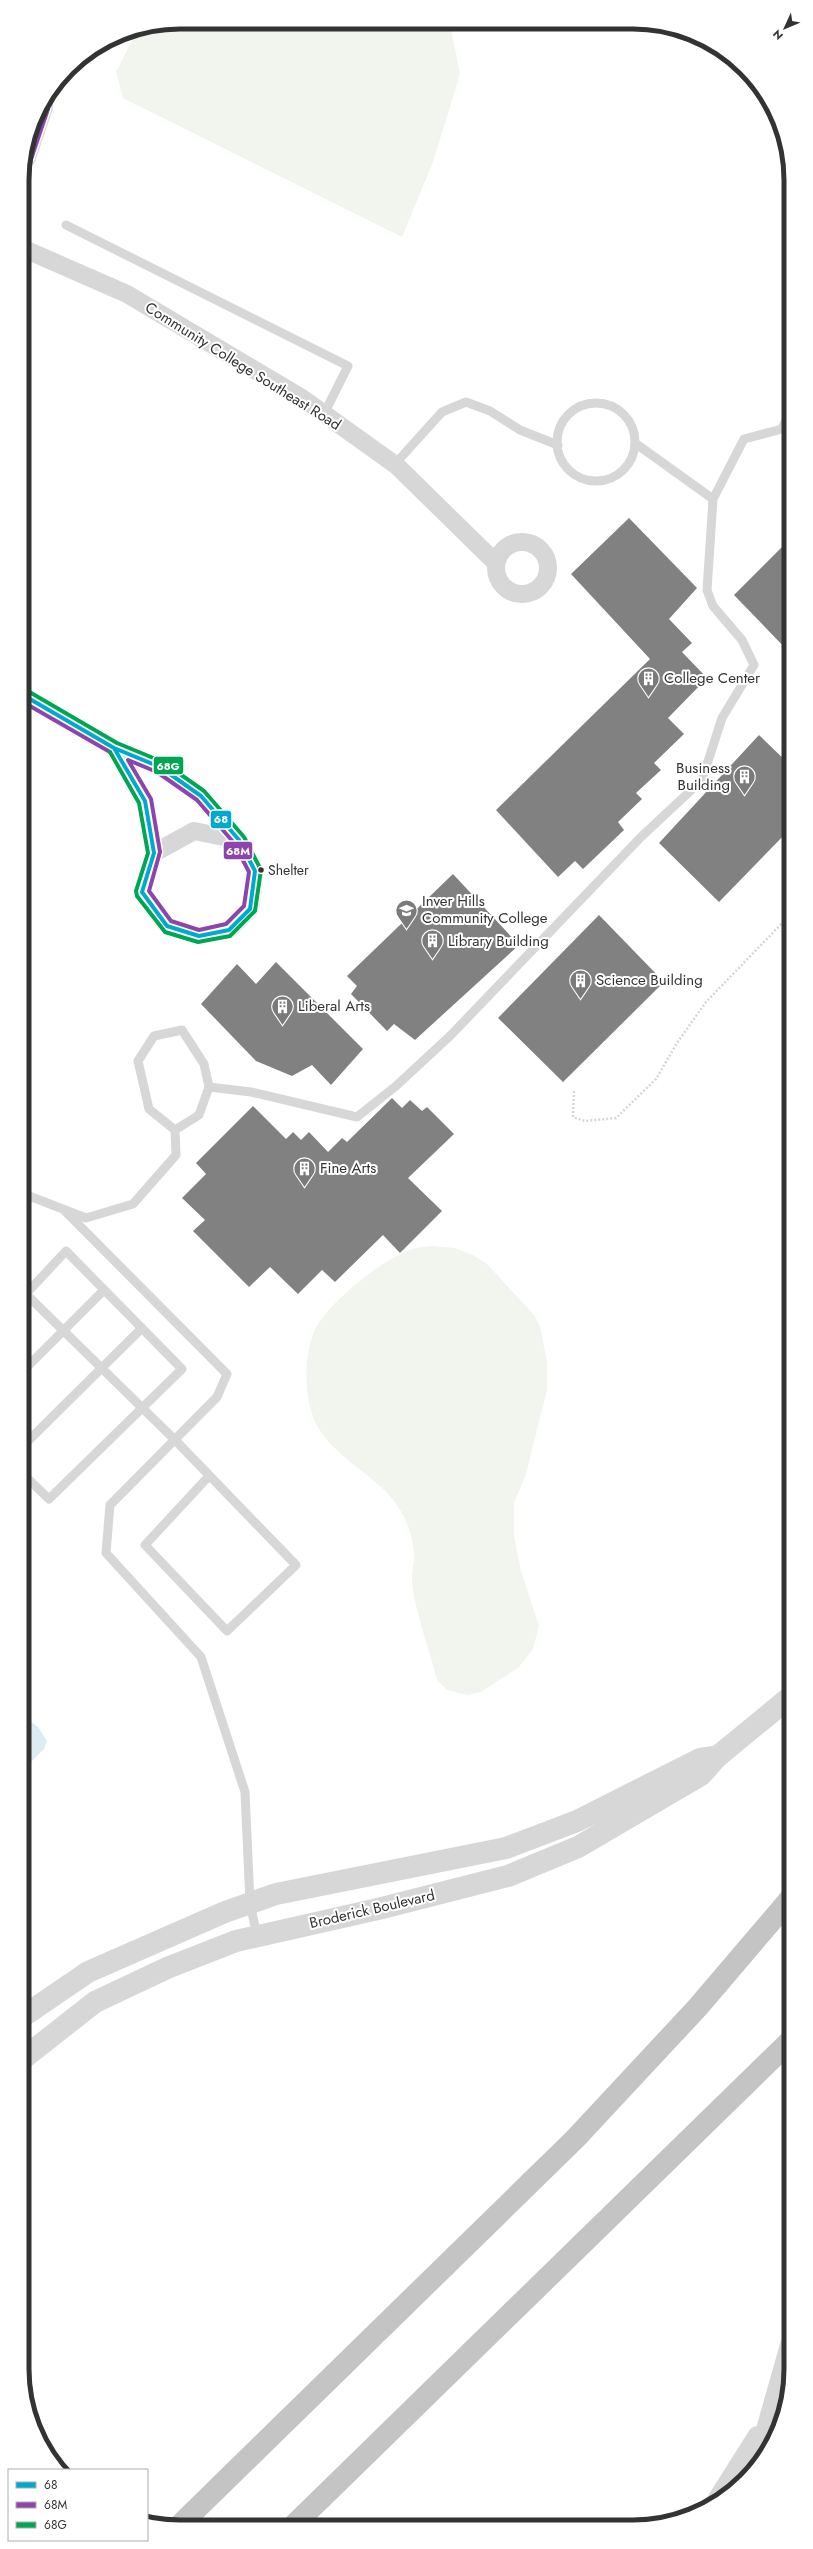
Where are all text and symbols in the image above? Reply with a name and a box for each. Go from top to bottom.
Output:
north arrow [765,8,805,48]
text: N [769,26,787,44]
street label: Community College Southeast Road [141,296,345,436]
building icon: College Center [636,665,662,698]
place label: College Center [664,667,761,689]
line badge: 68G [153,756,184,775]
place label: Business Building [676,757,730,796]
text: 68G [156,758,180,774]
building icon: Business Building [732,764,758,797]
line badge: 68 [210,810,232,829]
text: 68 [214,811,228,827]
line badge: 68M [223,841,253,860]
text: 68M [226,843,250,859]
place label: Shelter [268,860,309,880]
marker: Shelter [256,865,266,875]
place label: Inver Hills Community College [422,890,548,929]
school or university icon: Inver Hills Community College [393,897,419,930]
building icon: Library Building [420,928,446,961]
place label: Library Building [448,930,549,952]
building icon: Science Building [568,967,594,1000]
place label: Science Building [596,969,703,991]
building icon: Liberal Arts [269,993,295,1026]
place label: Liberal Arts [298,995,370,1017]
building icon: Fine Arts [292,1155,318,1188]
place label: Fine Arts [320,1157,376,1179]
street label: Broderick Boulevard [307,1884,437,1934]
legend [8,2469,148,2541]
text: 68 [44,2476,57,2494]
text: 68M [44,2496,67,2514]
text: 68G [44,2516,67,2534]

